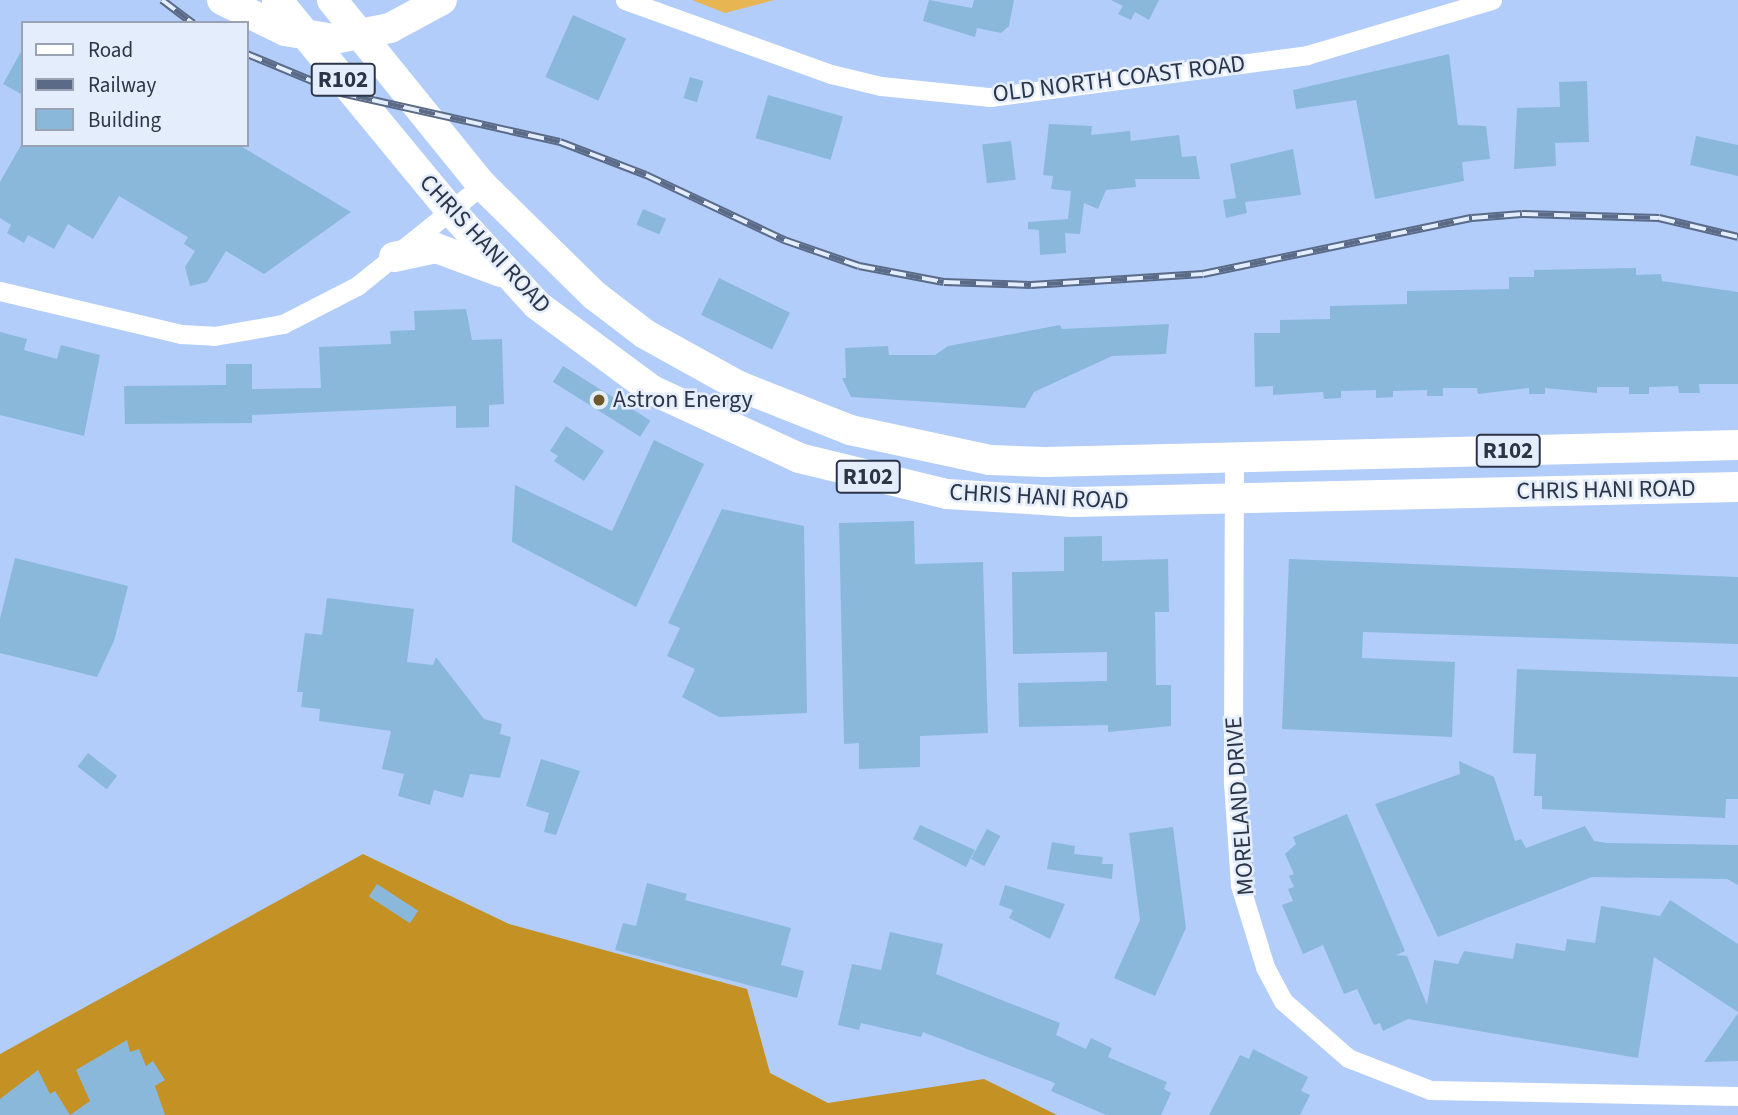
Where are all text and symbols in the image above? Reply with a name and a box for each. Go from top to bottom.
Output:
legend [21,21,248,147]
text: Road [88,35,133,65]
street label: OLD NORTH COAST ROAD [991,49,1247,109]
road number: R102 [310,60,376,100]
text: Railway [88,70,156,100]
text: Building [88,105,161,135]
street label: CHRIS HANI ROAD [413,169,557,319]
place label: Astron Energy [613,386,753,414]
marker: Astron Energy [591,392,607,408]
road number: R102 [1475,432,1541,471]
road number: R102 [835,457,901,496]
street label: CHRIS HANI ROAD [1516,474,1696,506]
street label: CHRIS HANI ROAD [949,478,1129,516]
street label: MORELAND DRIVE [1219,716,1261,896]

